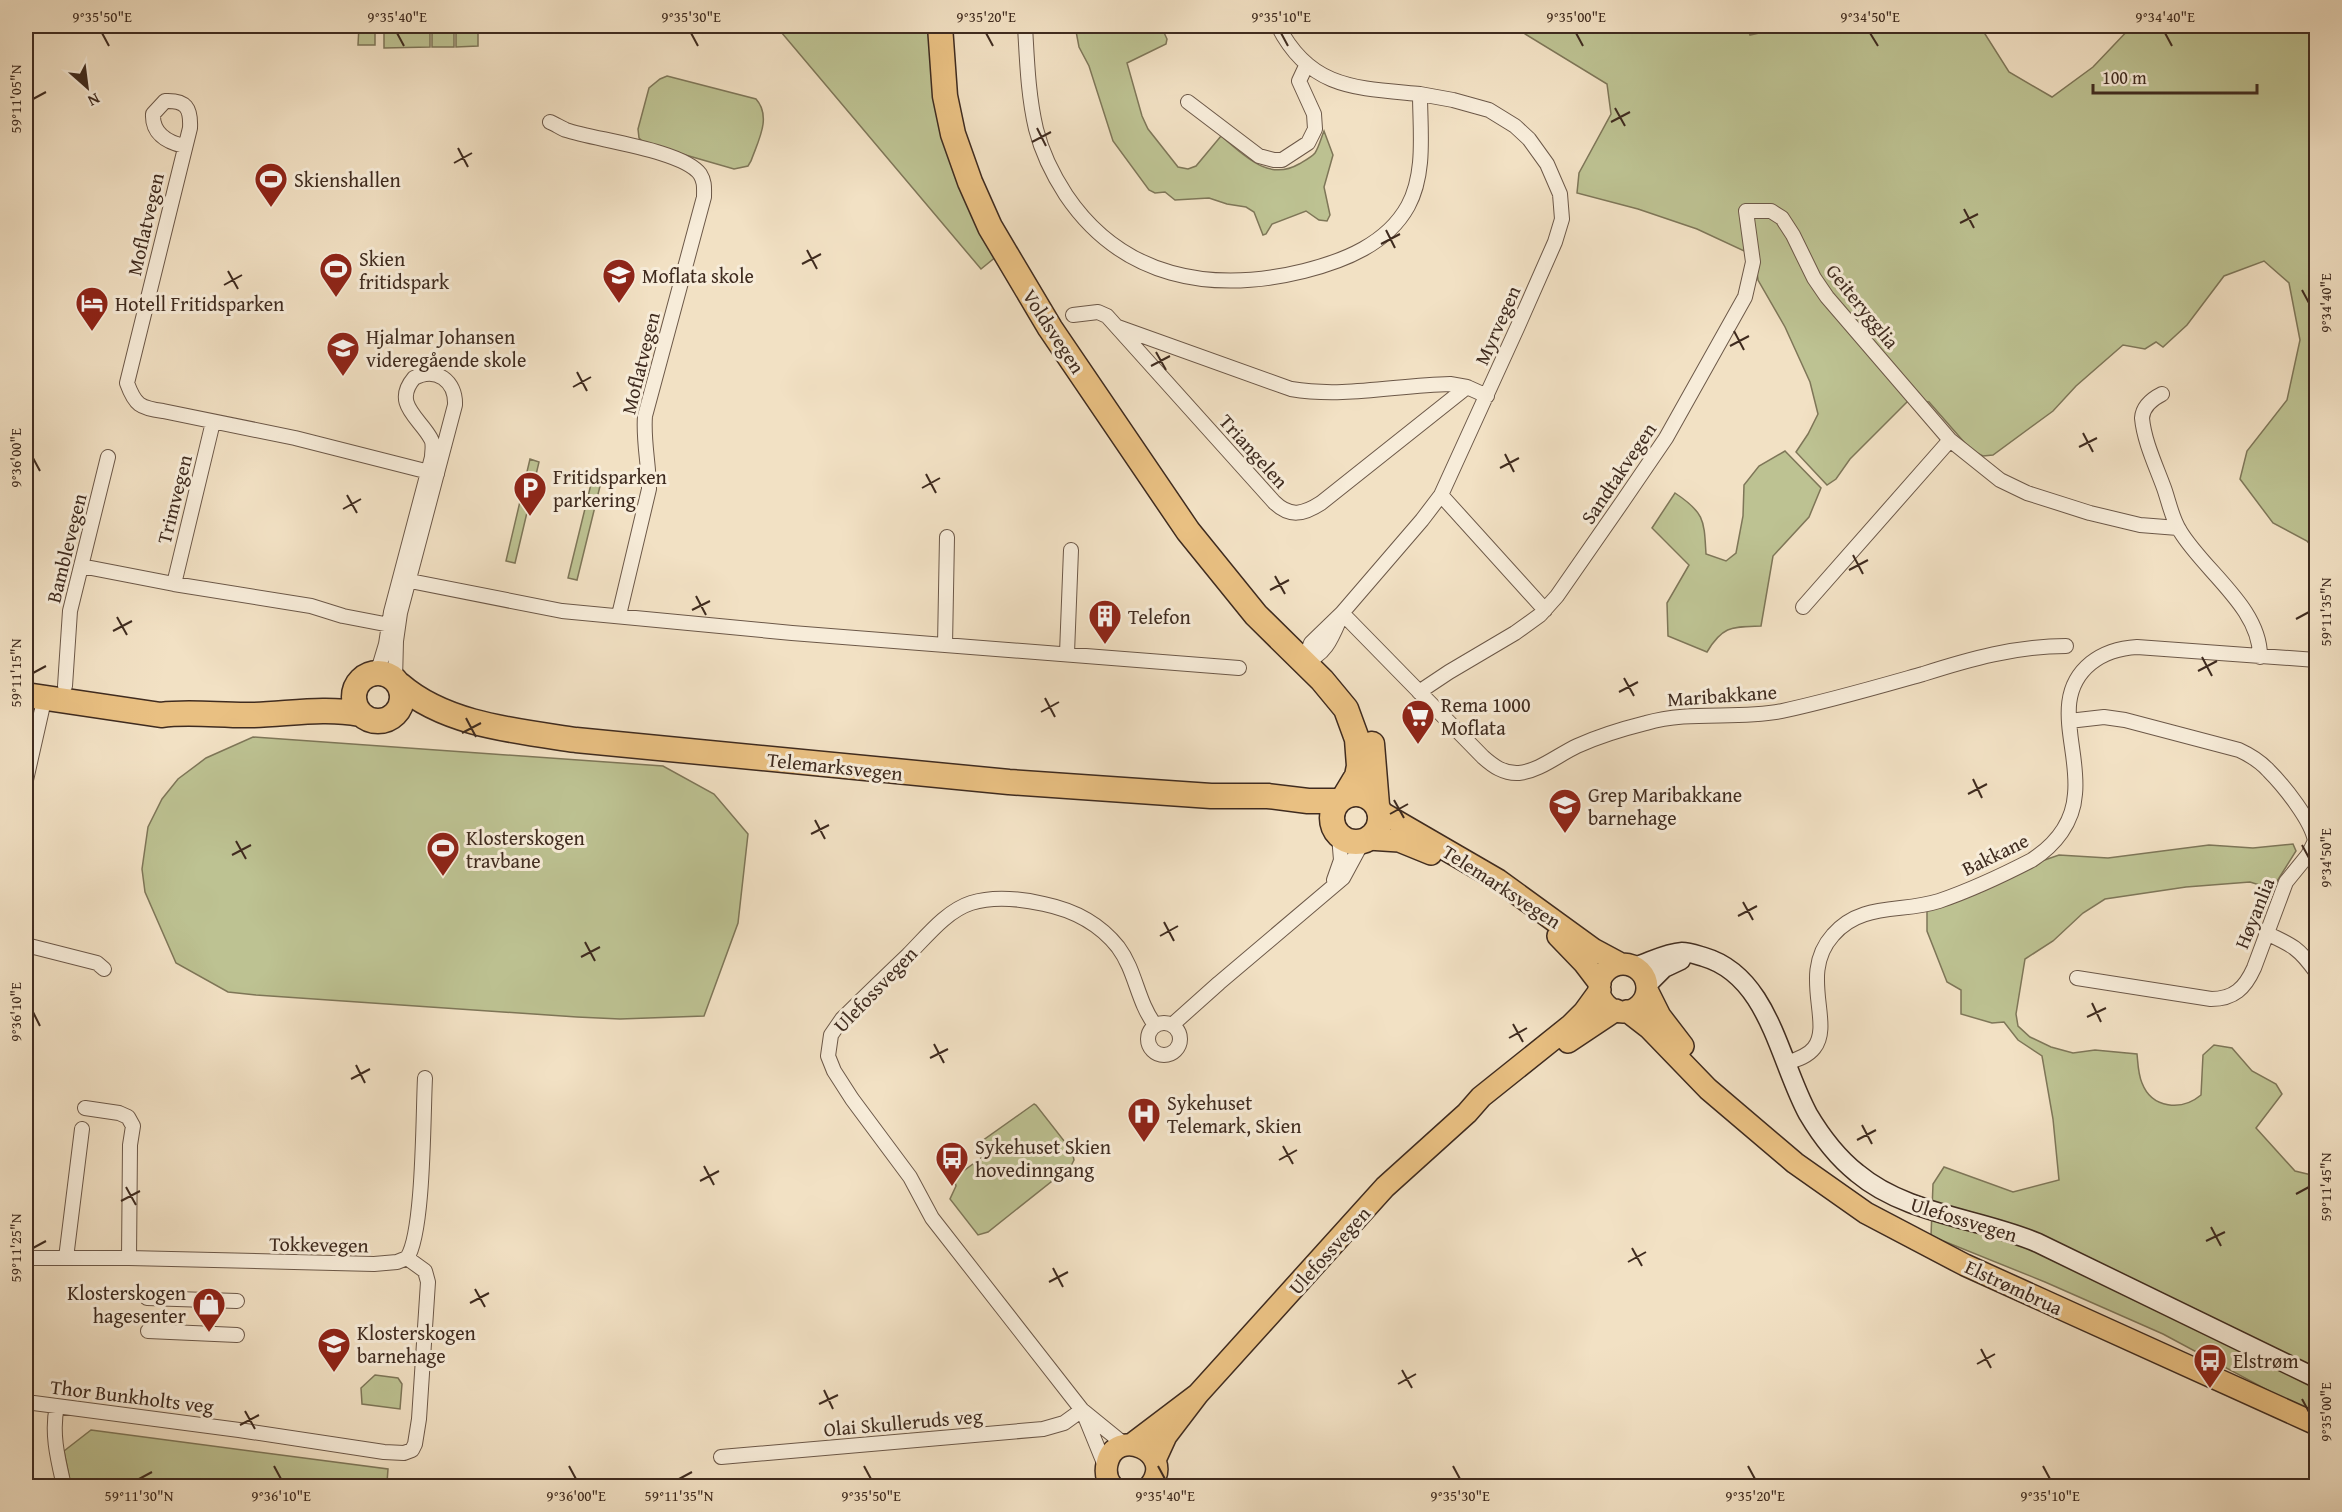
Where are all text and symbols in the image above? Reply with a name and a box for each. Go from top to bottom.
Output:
text: 9°35'50"E [72,6,132,27]
text: 9°35'40"E [367,6,427,27]
text: 9°35'30"E [661,6,721,27]
text: 9°35'20"E [956,6,1016,27]
text: 9°35'10"E [1251,6,1311,27]
text: 9°35'00"E [1546,6,1606,27]
text: 9°34'50"E [1840,6,1900,27]
text: 9°34'40"E [2135,6,2195,27]
north arrow [57,57,117,117]
scale bar [2093,57,2256,95]
text: 59°11'05"N [5,64,26,133]
text: 100 m [2102,64,2147,91]
text: N [83,87,104,113]
sports icon: Skienshallen [253,161,289,208]
place label: Skienshallen [294,165,401,194]
street label: Moflatvegen [119,170,171,278]
place label: Skien fritidspark [359,244,450,296]
sports icon: Skien fritidspark [318,251,354,298]
school or university icon: Moflata skole [601,257,637,304]
street label: Geiterygglia [1820,257,1907,355]
place label: Moflata skole [642,261,754,290]
text: 9°34'40"E [2315,273,2336,333]
street label: Myrvegen [1467,281,1527,369]
street label: Voldsvegen [1016,283,1092,379]
hotel icon: Hotell Fritidsparken [74,285,110,332]
place label: Hotell Fritidsparken [115,289,284,318]
street label: Moflatvegen [613,309,667,417]
place label: Hjalmar Johansen videregående skole [366,322,526,374]
school or university icon: Hjalmar Johansen videregående skole [325,330,361,377]
street label: Triangelen [1213,407,1295,495]
street label: Sandtakvegen [1573,416,1663,530]
text: 9°36'00"E [5,428,26,488]
street label: Trimvegen [149,451,199,547]
place label: Fritidsparken parkering [553,462,667,514]
parking icon: Fritidsparken parkering [512,470,548,517]
street label: Bamblevegen [38,490,94,606]
text: 59°11'35"N [2315,577,2336,646]
building icon: Telefon [1087,598,1123,645]
place label: Telefon [1128,602,1191,631]
text: 59°11'15"N [5,638,26,707]
street label: Maribakkane [1666,677,1778,713]
place label: Rema 1000 Moflata [1441,690,1531,742]
supermarket icon: Rema 1000 Moflata [1400,698,1436,745]
street label: Telemarksvegen [766,744,904,788]
place label: Grep Maribakkane barnehage [1588,780,1742,832]
school or university icon: Grep Maribakkane barnehage [1547,787,1583,834]
place label: Klosterskogen travbane [466,823,585,875]
street label: Bakkane [1957,825,2033,883]
text: 9°34'50"E [2315,828,2336,888]
sports icon: Klosterskogen travbane [425,830,461,877]
street label: Telemarksvegen [1437,837,1567,935]
street label: Høyanlia [2227,873,2282,953]
street label: Ulefossvegen [826,939,924,1039]
text: 9°36'10"E [5,982,26,1042]
place label: Sykehuset Telemark, Skien [1167,1088,1301,1140]
hospital icon: Sykehuset Telemark, Skien [1126,1096,1162,1143]
place label: Sykehuset Skien hovedinngang [975,1132,1111,1184]
bus stop icon: Sykehuset Skien hovedinngang [934,1140,970,1187]
text: 59°11'45"N [2315,1152,2336,1221]
street label: Ulefossvegen [1907,1189,2021,1249]
street label: Ulefossvegen [1281,1199,1377,1301]
text: 59°11'25"N [5,1213,26,1282]
street label: Tokkevegen [269,1229,369,1259]
street label: Elstrømbrua [1961,1252,2068,1322]
place label: Klosterskogen hagesenter [67,1278,186,1330]
shop icon: Klosterskogen hagesenter [191,1286,227,1333]
place label: Klosterskogen barnehage [357,1318,476,1370]
school or university icon: Klosterskogen barnehage [316,1326,352,1373]
bus stop icon: Elstrøm [2192,1342,2228,1389]
place label: Elstrøm [2233,1346,2299,1375]
street label: Thor Bunkholts veg [49,1372,215,1420]
text: 9°35'00"E [2315,1382,2336,1442]
street label: Olai Skulleruds veg [822,1401,984,1443]
text: 59°11'30"N [105,1485,174,1506]
text: 9°36'10"E [251,1485,311,1506]
text: 9°36'00"E [546,1485,606,1506]
text: 59°11'35"N [645,1485,714,1506]
text: 9°35'50"E [841,1485,901,1506]
text: 9°35'40"E [1135,1485,1195,1506]
text: 9°35'30"E [1430,1485,1490,1506]
text: 9°35'20"E [1725,1485,1785,1506]
text: 9°35'10"E [2020,1485,2080,1506]

